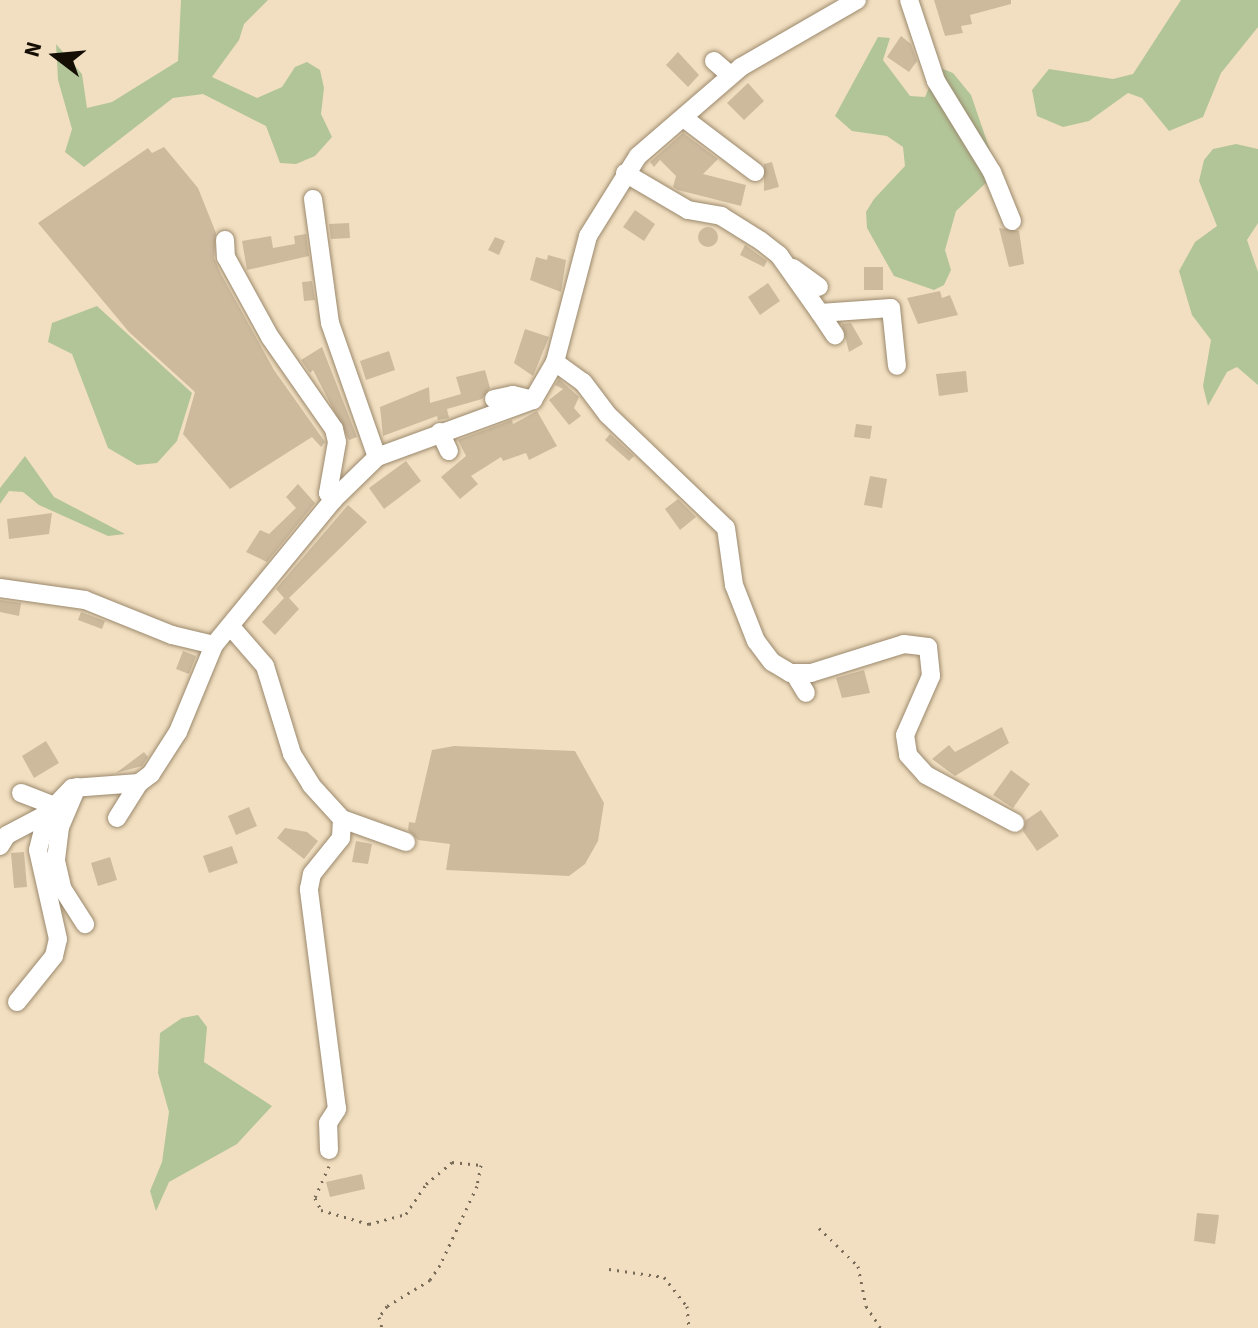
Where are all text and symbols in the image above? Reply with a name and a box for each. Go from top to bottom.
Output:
north arrow [16,16,96,96]
text: N [16,38,50,61]

